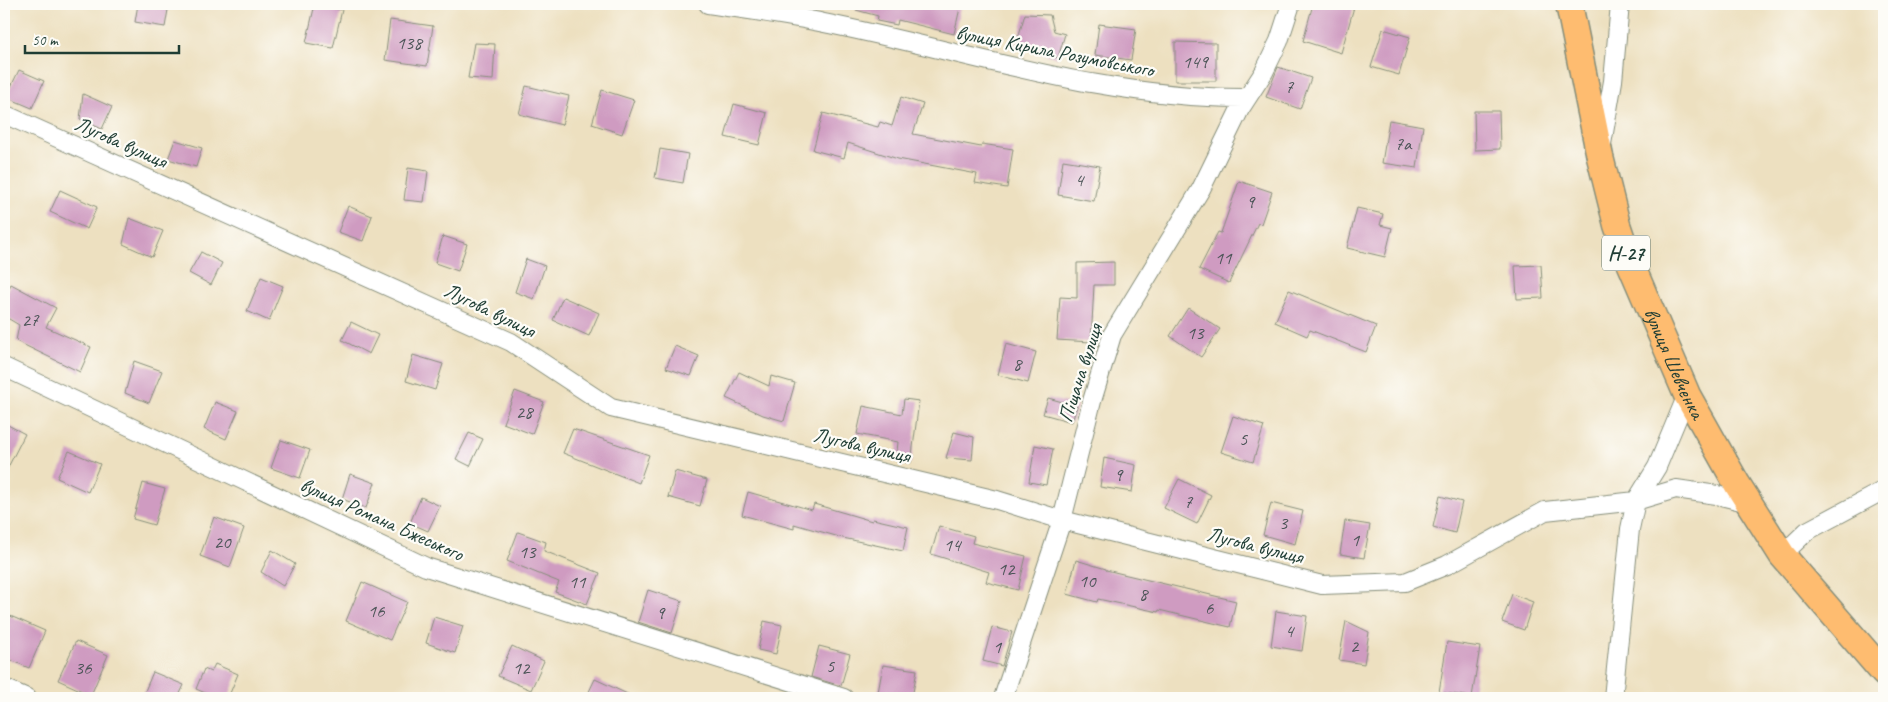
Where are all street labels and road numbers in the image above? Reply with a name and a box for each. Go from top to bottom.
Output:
street label: вулиця Кирила Розумовського [954,19,1159,83]
street label: Лугова вулиця [71,110,173,175]
road number: Н-27 [1602,236,1650,270]
street label: Лугова вулиця [440,277,541,344]
street label: вулиця Шевченка [1638,304,1712,425]
street label: Піщана вулиця [1052,319,1109,425]
street label: Лугова вулиця [811,421,915,469]
street label: вулиця Романа Бжеського [296,471,469,567]
street label: Лугова вулиця [1204,521,1308,570]

